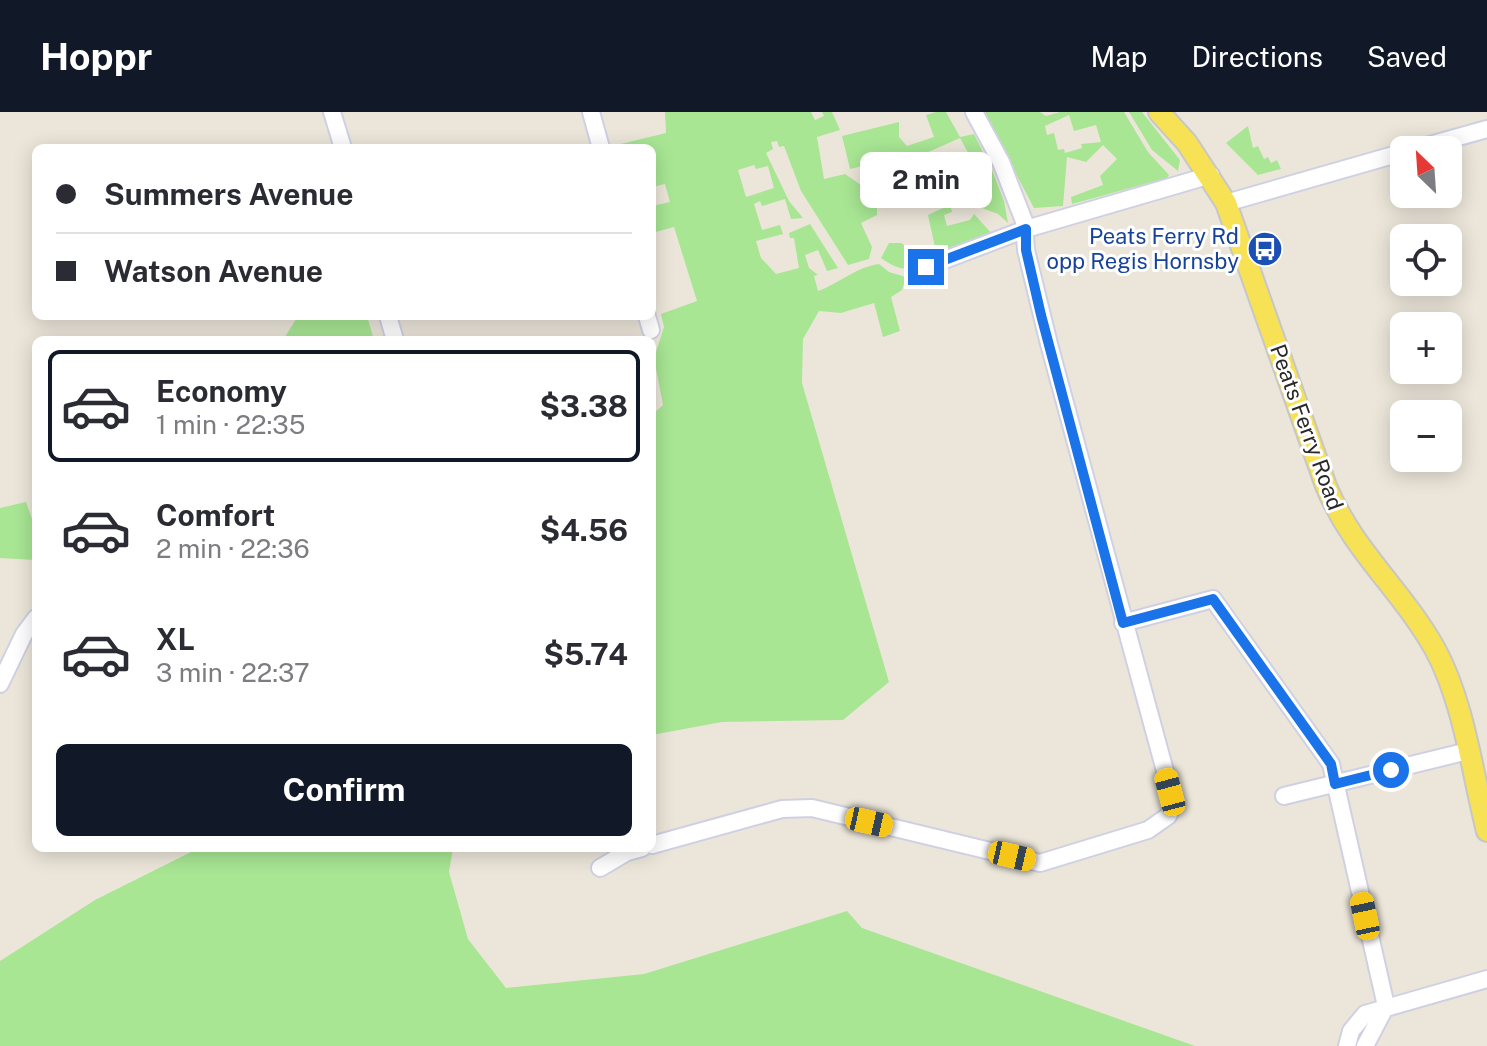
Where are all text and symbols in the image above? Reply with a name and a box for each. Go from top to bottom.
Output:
text: Hoppr [40,34,152,79]
text: Map [1091,40,1147,73]
text: Directions [1191,40,1323,73]
text: Saved [1367,40,1447,73]
north arrow [1390,136,1462,208]
map controls [1390,136,1462,472]
callout: 2 min [860,151,992,207]
text: 2 min [892,164,960,195]
text: Summers Avenue [104,176,353,212]
place label: Peats Ferry Rd opp Regis Hornsby [1047,223,1239,274]
button: locate [1390,224,1462,296]
bus stop icon: Peats Ferry Rd opp Regis Hornsby [1246,230,1284,268]
route end [908,249,944,285]
text: Watson Avenue [104,253,323,289]
button: + [1390,312,1462,384]
street label: Peats Ferry Road [1265,341,1349,513]
icon: car [60,370,132,442]
text: Economy [156,373,287,409]
text: $3.38 [540,388,628,424]
button: − [1390,400,1462,472]
text: 1 min · 22:35 [156,409,305,440]
icon: car [60,494,132,566]
text: Comfort [156,497,275,533]
text: $4.56 [540,512,628,548]
text: 2 min · 22:36 [156,533,310,564]
icon: car [60,618,132,690]
text: XL [156,621,195,657]
text: $5.74 [544,636,628,672]
text: 3 min · 22:37 [156,657,310,688]
button: Confirm [56,744,632,836]
route start [1373,752,1409,788]
car [1152,766,1188,818]
car [843,805,895,839]
car [986,839,1038,873]
car [1348,890,1382,942]

